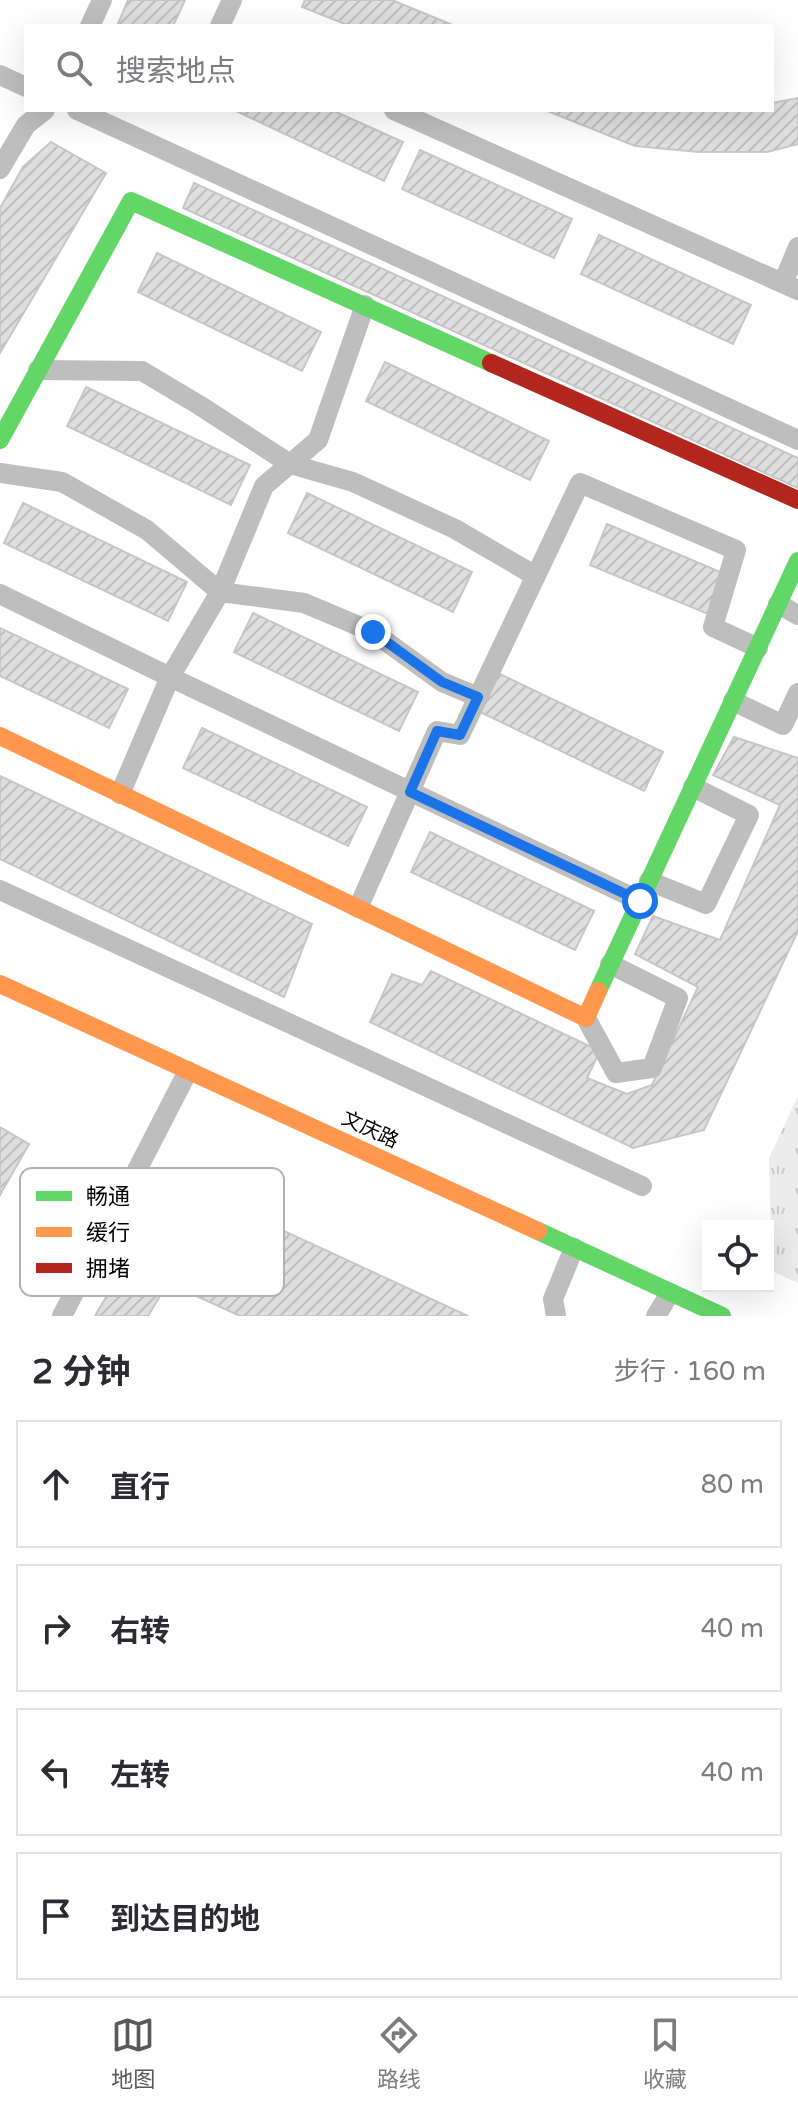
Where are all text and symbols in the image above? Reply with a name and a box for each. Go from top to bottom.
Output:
search box [24,24,774,112]
icon: search [52,46,96,90]
text: 搜索地点 [116,53,236,90]
route end [355,614,391,650]
route start [622,883,658,919]
street label: 文庆路 [338,1106,402,1154]
legend [20,1168,284,1296]
text: 畅通 [86,1184,130,1210]
text: 缓行 [86,1220,130,1246]
map controls [702,1220,774,1292]
button: locate [702,1220,774,1292]
text: 拥堵 [86,1256,130,1282]
text: 2 分钟 [32,1352,130,1393]
text: 步行 · 160 m [614,1356,766,1387]
icon: ahead [34,1462,78,1506]
text: 直行 [110,1469,170,1506]
text: 80 m [701,1469,764,1500]
icon: right [34,1606,78,1650]
text: 右转 [110,1613,170,1650]
text: 40 m [701,1613,764,1644]
icon: left [34,1750,78,1794]
text: 左转 [110,1757,170,1794]
text: 40 m [701,1757,764,1788]
icon: arrive [34,1894,78,1938]
text: 到达目的地 [110,1901,260,1938]
tab: 地图 [111,2013,155,2093]
tab: 路线 [377,2013,421,2093]
tab: 收藏 [643,2013,687,2093]

